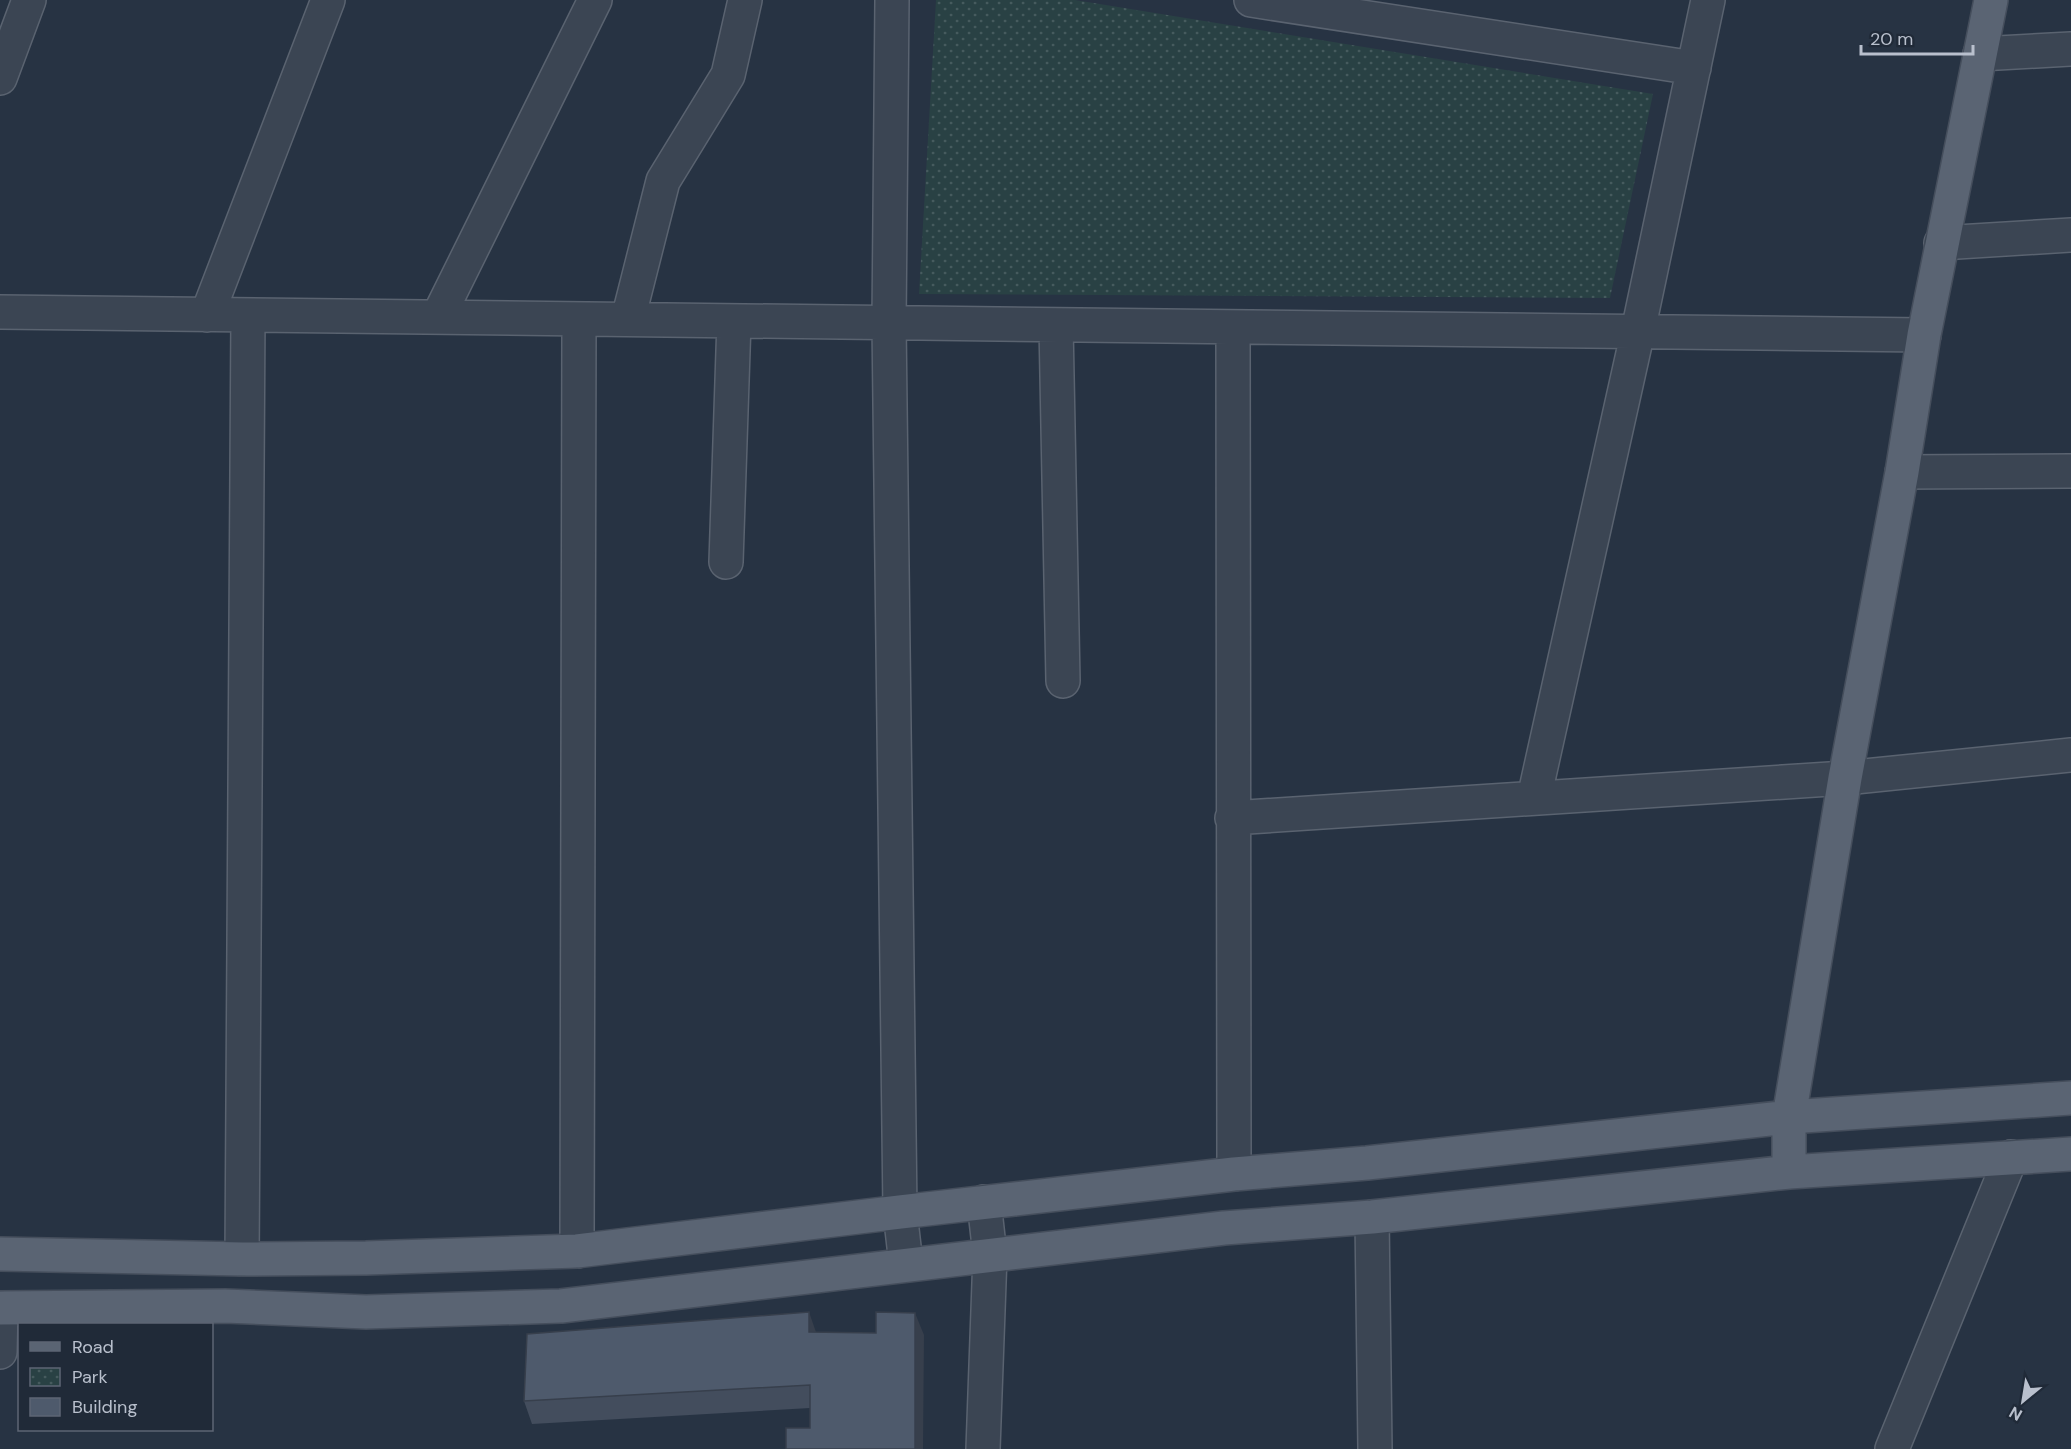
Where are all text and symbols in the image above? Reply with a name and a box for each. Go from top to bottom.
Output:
scale bar [1861,18,1974,56]
text: 20 m [1870,27,1913,51]
legend [18,1323,213,1431]
text: Road [72,1335,114,1359]
text: Park [72,1365,108,1389]
north arrow [1993,1371,2053,1431]
text: Building [72,1395,137,1419]
text: N [2005,1402,2026,1426]

